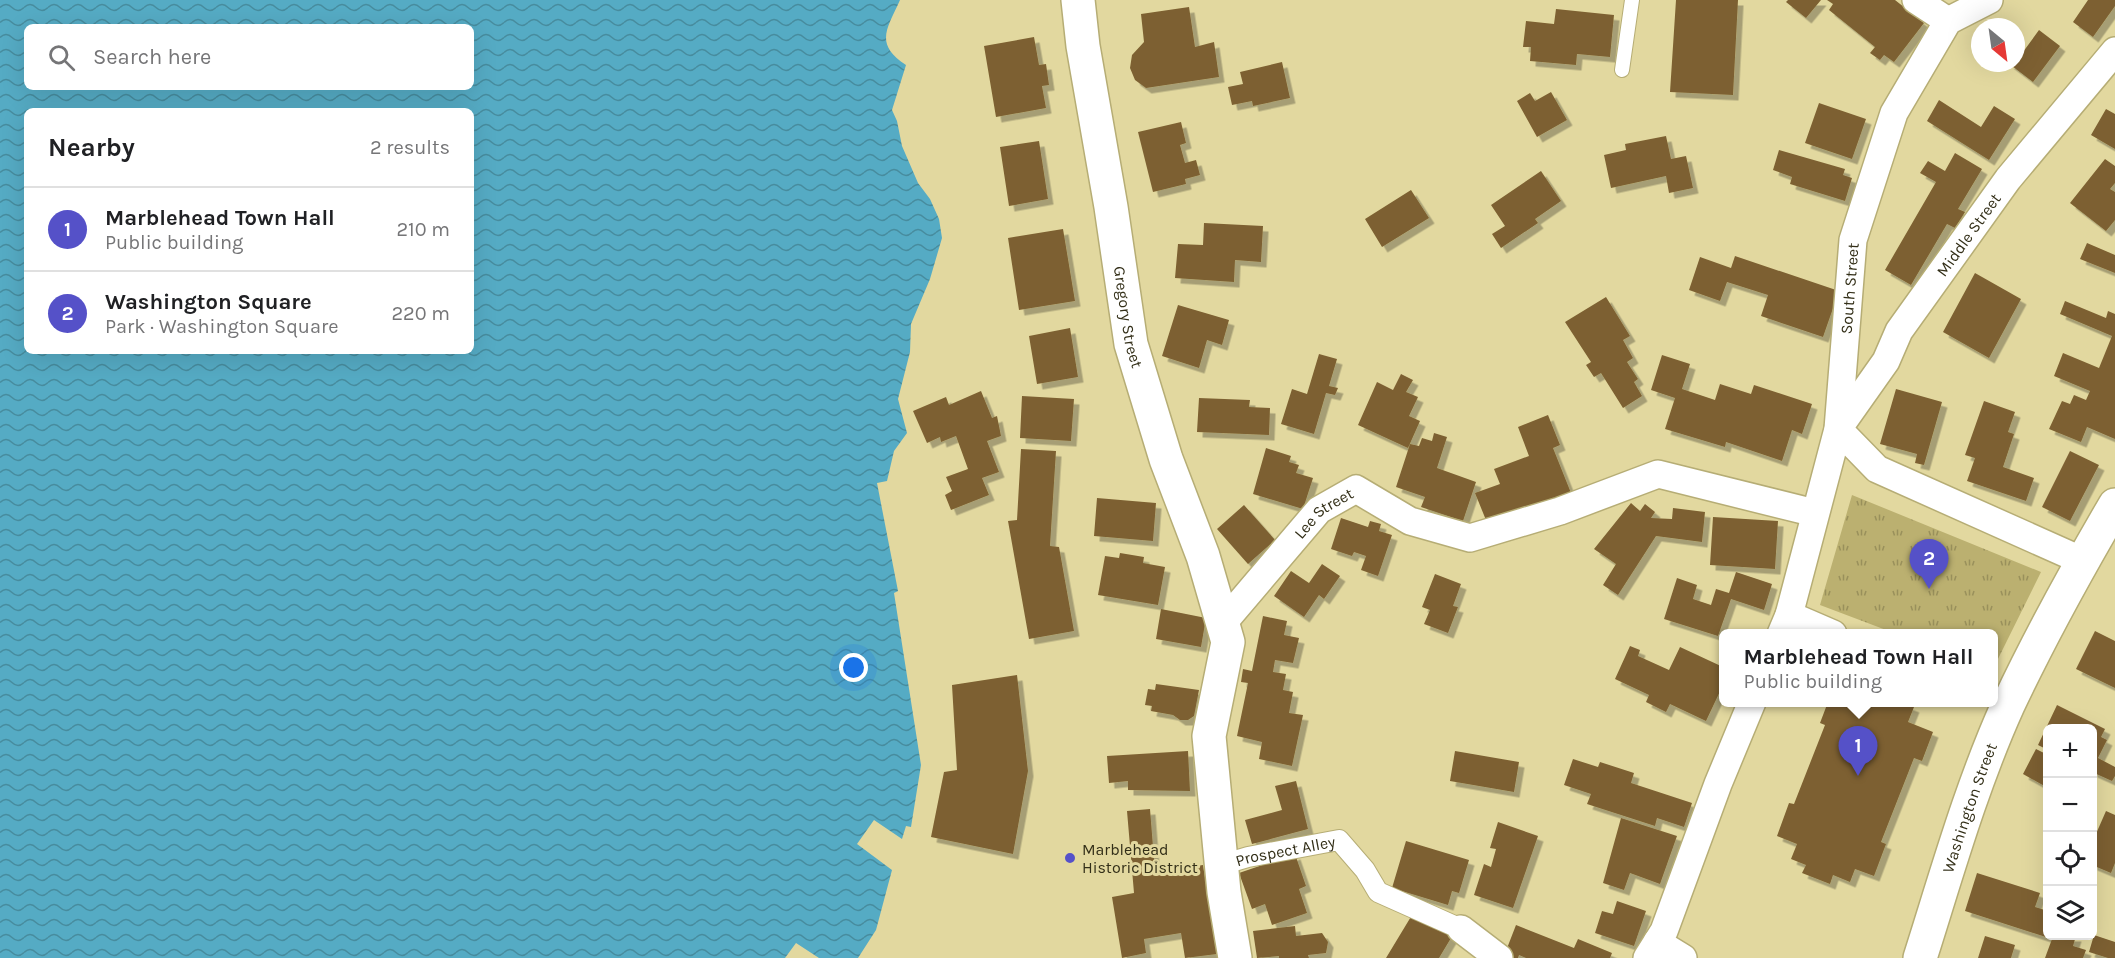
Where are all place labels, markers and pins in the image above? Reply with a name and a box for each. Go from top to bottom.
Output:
pin: 2 [1910,540,1948,589]
pin: 1 [1838,726,1878,776]
place label: Marblehead Historic District [1082,840,1198,877]
marker: Marblehead Historic District [1063,851,1077,865]

